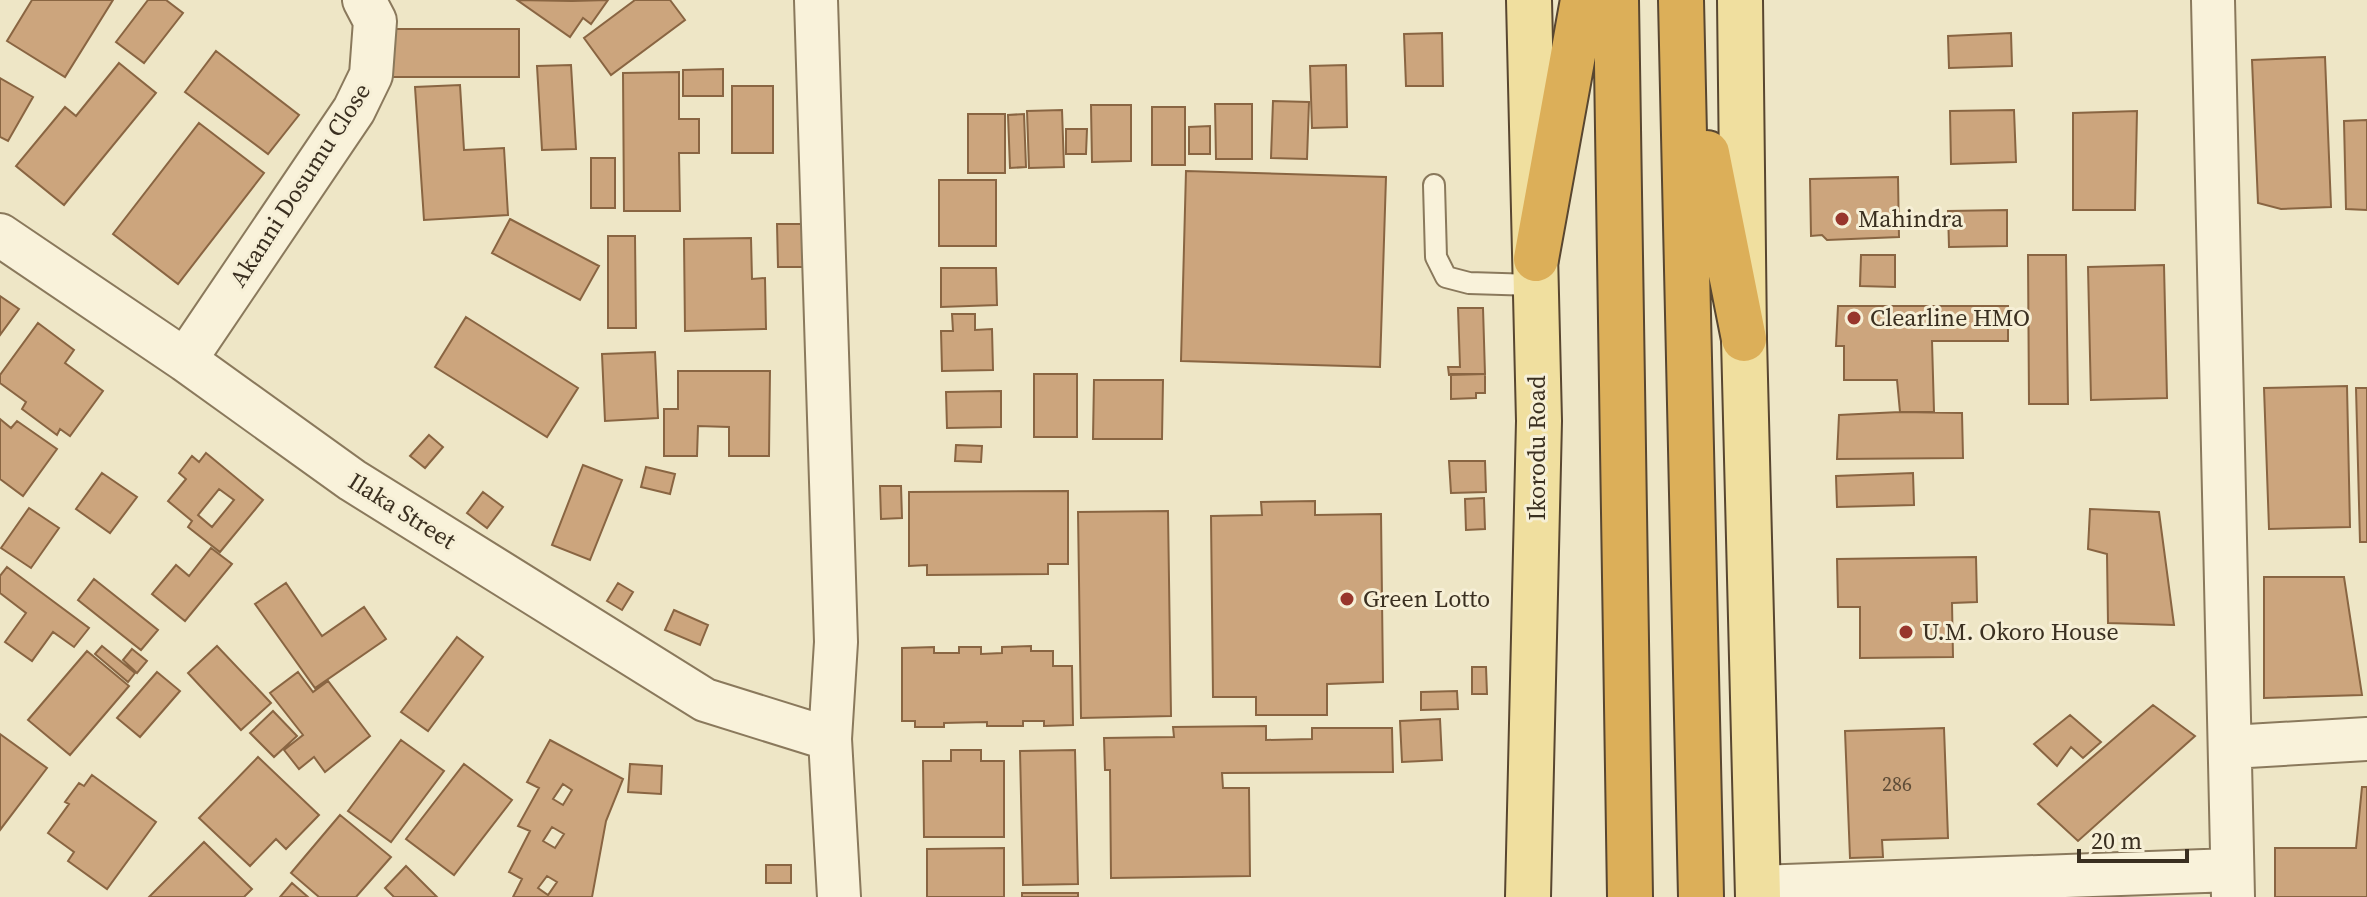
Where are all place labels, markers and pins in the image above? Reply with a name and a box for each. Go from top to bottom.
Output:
place label: Mahindra [1858,202,1964,235]
marker: Mahindra [1833,210,1851,228]
place label: Clearline HMO [1870,301,2030,334]
marker: Clearline HMO [1845,309,1863,327]
place label: Green Lotto [1363,582,1490,615]
marker: Green Lotto [1338,590,1356,608]
place label: U.M. Okoro House [1922,615,2119,648]
marker: U.M. Okoro House [1897,623,1915,641]

